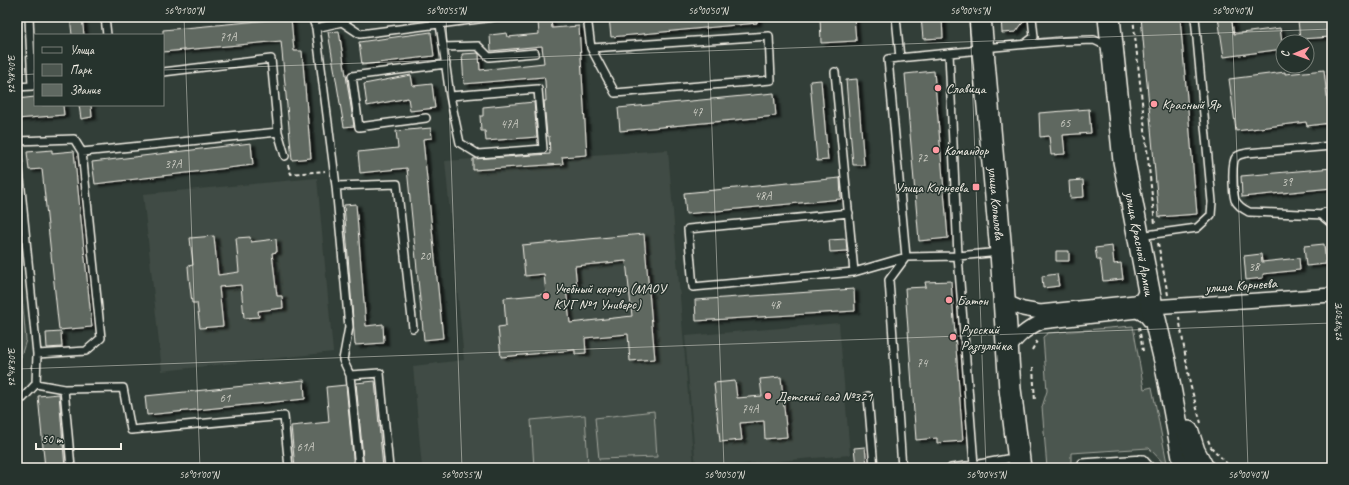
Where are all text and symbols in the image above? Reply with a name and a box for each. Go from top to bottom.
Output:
text: 56°01'00"N [164,4,206,17]
text: 56°00'55"N [426,4,468,17]
text: 56°00'50"N [688,4,730,17]
text: 56°00'45"N [950,4,992,17]
text: 56°00'40"N [1212,4,1254,17]
house number: 71А [220,29,237,45]
legend [34,34,164,106]
north arrow [1275,34,1315,74]
text: Улица [70,42,95,58]
text: С [1278,50,1292,57]
text: 92°48'40"E [5,54,18,94]
text: Парк [70,62,93,78]
place label: Славица [946,80,987,97]
text: Здание [70,82,101,98]
marker: Славица [933,83,943,93]
place label: Красный Яр [1162,96,1222,113]
marker: Красный Яр [1149,99,1159,109]
house number: 47 [692,104,703,120]
house number: 65 [1060,115,1071,131]
house number: 47А [501,116,518,132]
place label: Командор [944,142,989,159]
marker: Командор [931,145,941,155]
house number: 72 [917,150,929,166]
house number: 37А [165,156,182,172]
street label: улица Копылова [984,165,1008,242]
house number: 39 [1282,174,1294,190]
place label: Улица Корнеева [895,179,969,196]
marker: Улица Корнеева [971,182,981,192]
house number: 48А [755,188,772,204]
street label: улица Красной Армии [1121,189,1158,298]
house number: 20 [420,248,432,264]
house number: 38 [1249,259,1261,275]
street label: улица Корнеева [1204,274,1278,297]
place label: Учебный корпус (МАОУ КУГ №1 Универс) [554,280,668,313]
marker: Учебный корпус (МАОУ КУГ №1 Универс) [541,291,551,301]
place label: Батон [957,292,989,309]
marker: Батон [944,295,954,305]
house number: 48 [770,297,782,313]
text: 92°48'30"E [1332,302,1345,342]
place label: Русский Разгуляйка [961,321,1013,354]
marker: Русский Разгуляйка [948,332,958,342]
text: 92°48'30"E [5,347,18,387]
house number: 74 [917,355,929,371]
place label: Детский сад №321 [776,388,873,405]
house number: 61 [220,390,231,406]
marker: Детский сад №321 [763,391,773,401]
house number: 74А [742,401,759,417]
scale bar [36,425,121,451]
text: 50 m [42,431,64,447]
house number: 61А [297,439,314,455]
text: 56°01'00"N [179,468,221,481]
text: 56°00'55"N [441,468,483,481]
text: 56°00'50"N [704,468,746,481]
text: 56°00'45"N [966,468,1008,481]
text: 56°00'40"N [1228,468,1270,481]

